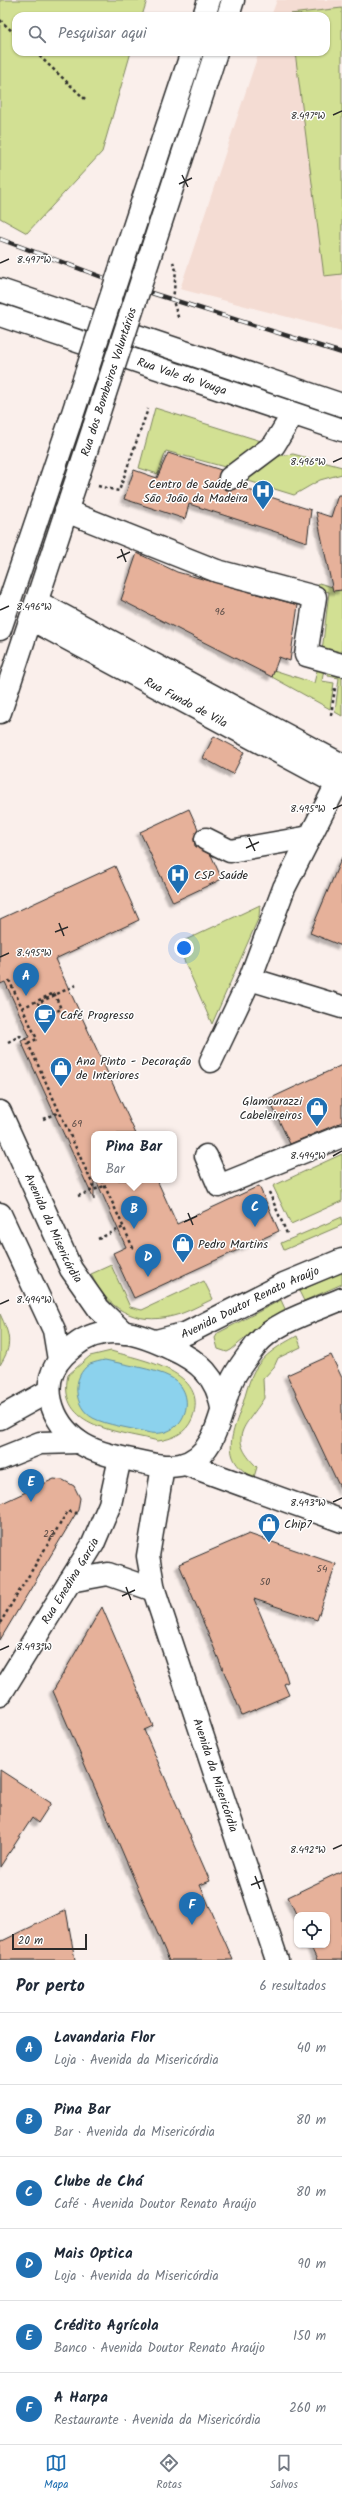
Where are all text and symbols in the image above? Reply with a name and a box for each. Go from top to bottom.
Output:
search box [12,12,330,56]
text: Pesquisar aqui [58,22,147,46]
icon: search [26,23,48,45]
text: 8.497°W [291,108,325,124]
text: 8.497°W [17,252,51,268]
street label: Rua dos Bombeiros Voluntários [76,305,142,459]
street label: Rua Vale do Vouga [135,352,230,400]
text: 8.496°W [290,454,326,470]
place label: Centro de Saúde de São João da Madeira [143,475,249,508]
hospital icon: Centro de Saúde de São João da Madeira [250,478,276,511]
text: 8.496°W [16,599,52,615]
house number: 96 [215,604,225,620]
street label: Rua Fundo de Vila [141,672,231,733]
text: 8.495°W [290,801,326,817]
hospital icon: CSP Saúde [165,862,191,895]
place label: CSP Saúde [194,866,249,885]
your location [174,938,194,958]
text: 8.495°W [16,945,52,961]
pin: A [13,963,39,996]
cafe icon: Café Progresso [32,1002,58,1035]
place label: Café Progresso [60,1006,134,1025]
place label: Ana Pinto - Decoração de Interiores [76,1052,191,1085]
shop icon: Ana Pinto - Decoração de Interiores [48,1055,74,1088]
place label: Glamourazzi Cabeleireiros [240,1092,303,1125]
shop icon: Glamourazzi Cabeleireiros [304,1095,330,1128]
house number: 69 [72,1116,82,1132]
popup [91,1131,177,1183]
text: Pina Bar [106,1135,162,1159]
text: 8.494°W [290,1148,326,1164]
text: Bar [106,1159,125,1180]
street label: Avenida da Misericórdia [20,1171,88,1287]
pin: C [242,1194,268,1227]
pin: B [121,1196,147,1229]
shop icon: Pedro Martins [170,1231,196,1264]
place label: Pedro Martins [198,1235,268,1254]
pin: D [135,1244,161,1277]
street label: Avenida Doutor Renato Araújo [179,1261,322,1344]
text: 8.494°W [16,1292,52,1308]
pin: E [18,1469,44,1502]
text: 8.493°W [290,1495,326,1511]
shop icon: Chip7 [256,1511,282,1544]
place label: Chip7 [284,1515,312,1534]
house number: 22 [43,1526,55,1542]
street label: Rua Enedina Garcia [36,1534,104,1628]
house number: 54 [317,1561,328,1577]
house number: 50 [260,1574,270,1590]
text: 8.493°W [16,1639,52,1655]
street label: Avenida da Misericórdia [188,1716,243,1835]
text: 8.492°W [290,1842,326,1858]
pin: F [179,1892,205,1925]
map controls [294,1912,330,1948]
button: locate [294,1912,330,1948]
scale bar [12,1932,87,1951]
text: 20 m [18,1932,43,1950]
text: Por perto [16,1973,85,2000]
text: 6 resultados [259,1976,326,1997]
text: Lavandaria Flor [54,2026,155,2050]
text: A [25,2038,33,2059]
text: 40 m [297,2038,326,2059]
text: Loja · Avenida da Misericórdia [54,2050,219,2071]
text: Pina Bar [54,2098,110,2122]
text: B [25,2110,33,2131]
text: 80 m [296,2110,326,2131]
text: Bar · Avenida da Misericórdia [54,2122,215,2143]
text: Clube de Chá [54,2170,143,2194]
text: C [25,2182,33,2203]
text: 80 m [296,2182,326,2203]
text: Café · Avenida Doutor Renato Araújo [54,2194,256,2215]
text: Mais Optica [54,2242,133,2266]
text: D [25,2254,33,2275]
text: 90 m [298,2254,326,2275]
text: Loja · Avenida da Misericórdia [54,2266,219,2287]
text: Crédito Agrícola [54,2314,159,2338]
text: E [25,2326,33,2347]
text: 150 m [293,2326,326,2347]
text: Banco · Avenida Doutor Renato Araújo [54,2338,265,2359]
text: A Harpa [54,2386,108,2410]
text: F [25,2398,33,2419]
text: 260 m [289,2398,326,2419]
text: Restaurante · Avenida da Misericórdia [54,2410,261,2431]
tab: Mapa [44,2452,68,2494]
tab: Rotas [156,2452,182,2494]
tab: Salvos [270,2452,298,2494]

